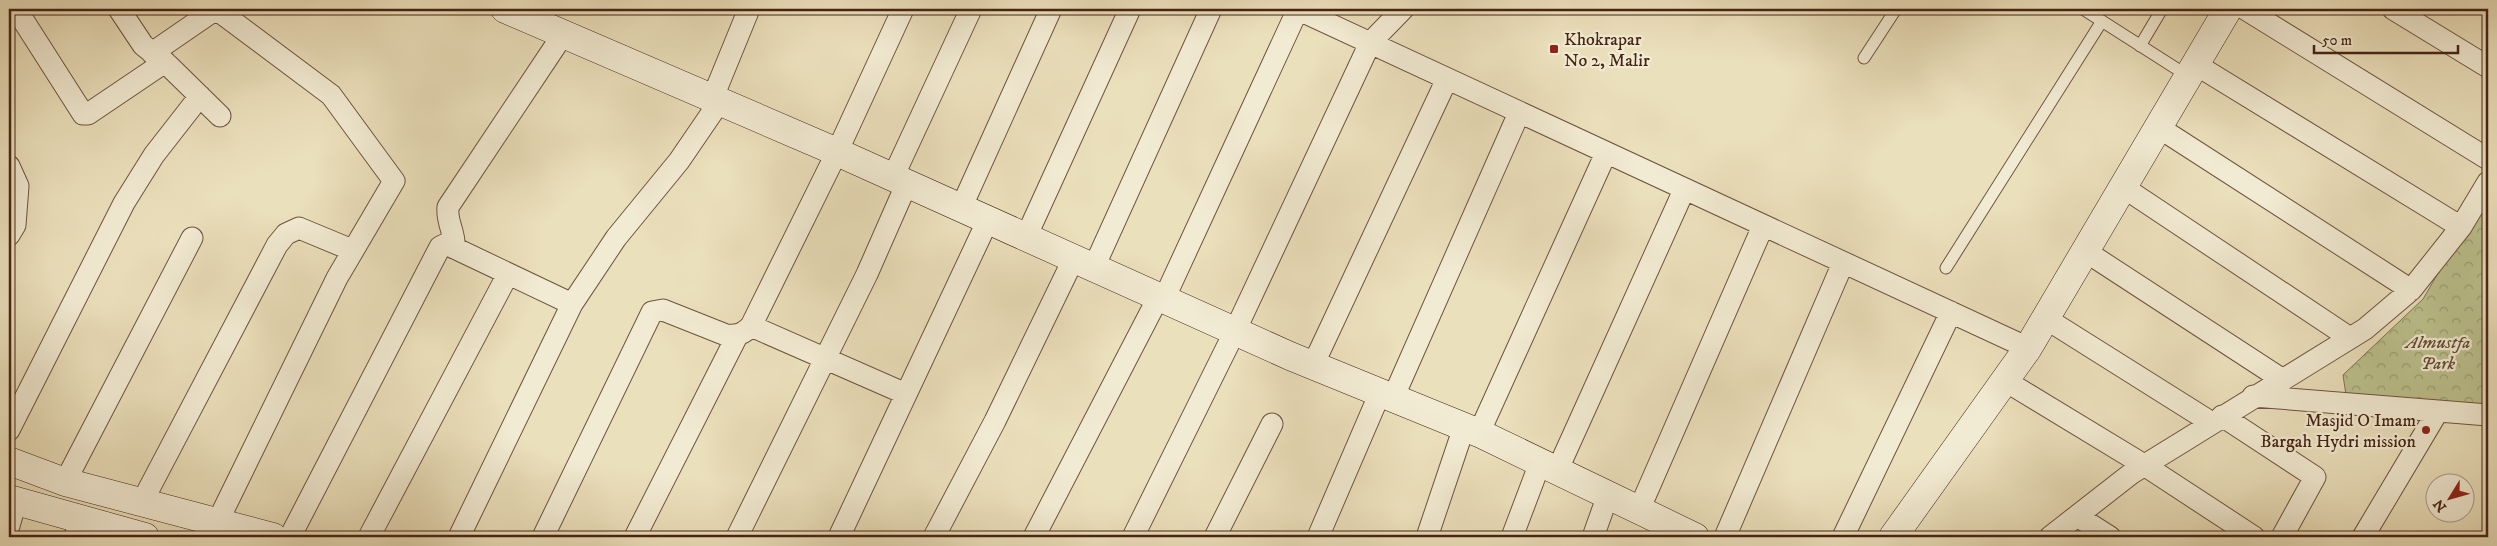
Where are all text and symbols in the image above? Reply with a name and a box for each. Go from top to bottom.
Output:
scale bar [2314,22,2458,54]
place label: Khokrapar No 2, Malir [1564,29,1650,72]
text: 50 m [2322,31,2352,50]
marker: Khokrapar No 2, Malir [1548,43,1560,55]
park label: Almustfa Park [2404,332,2470,375]
place label: Masjid O Imam Bargah Hydri mission [2260,410,2417,453]
marker: Masjid O Imam Bargah Hydri mission [2420,424,2432,436]
north arrow [2424,474,2474,524]
text: N [2429,495,2451,515]

